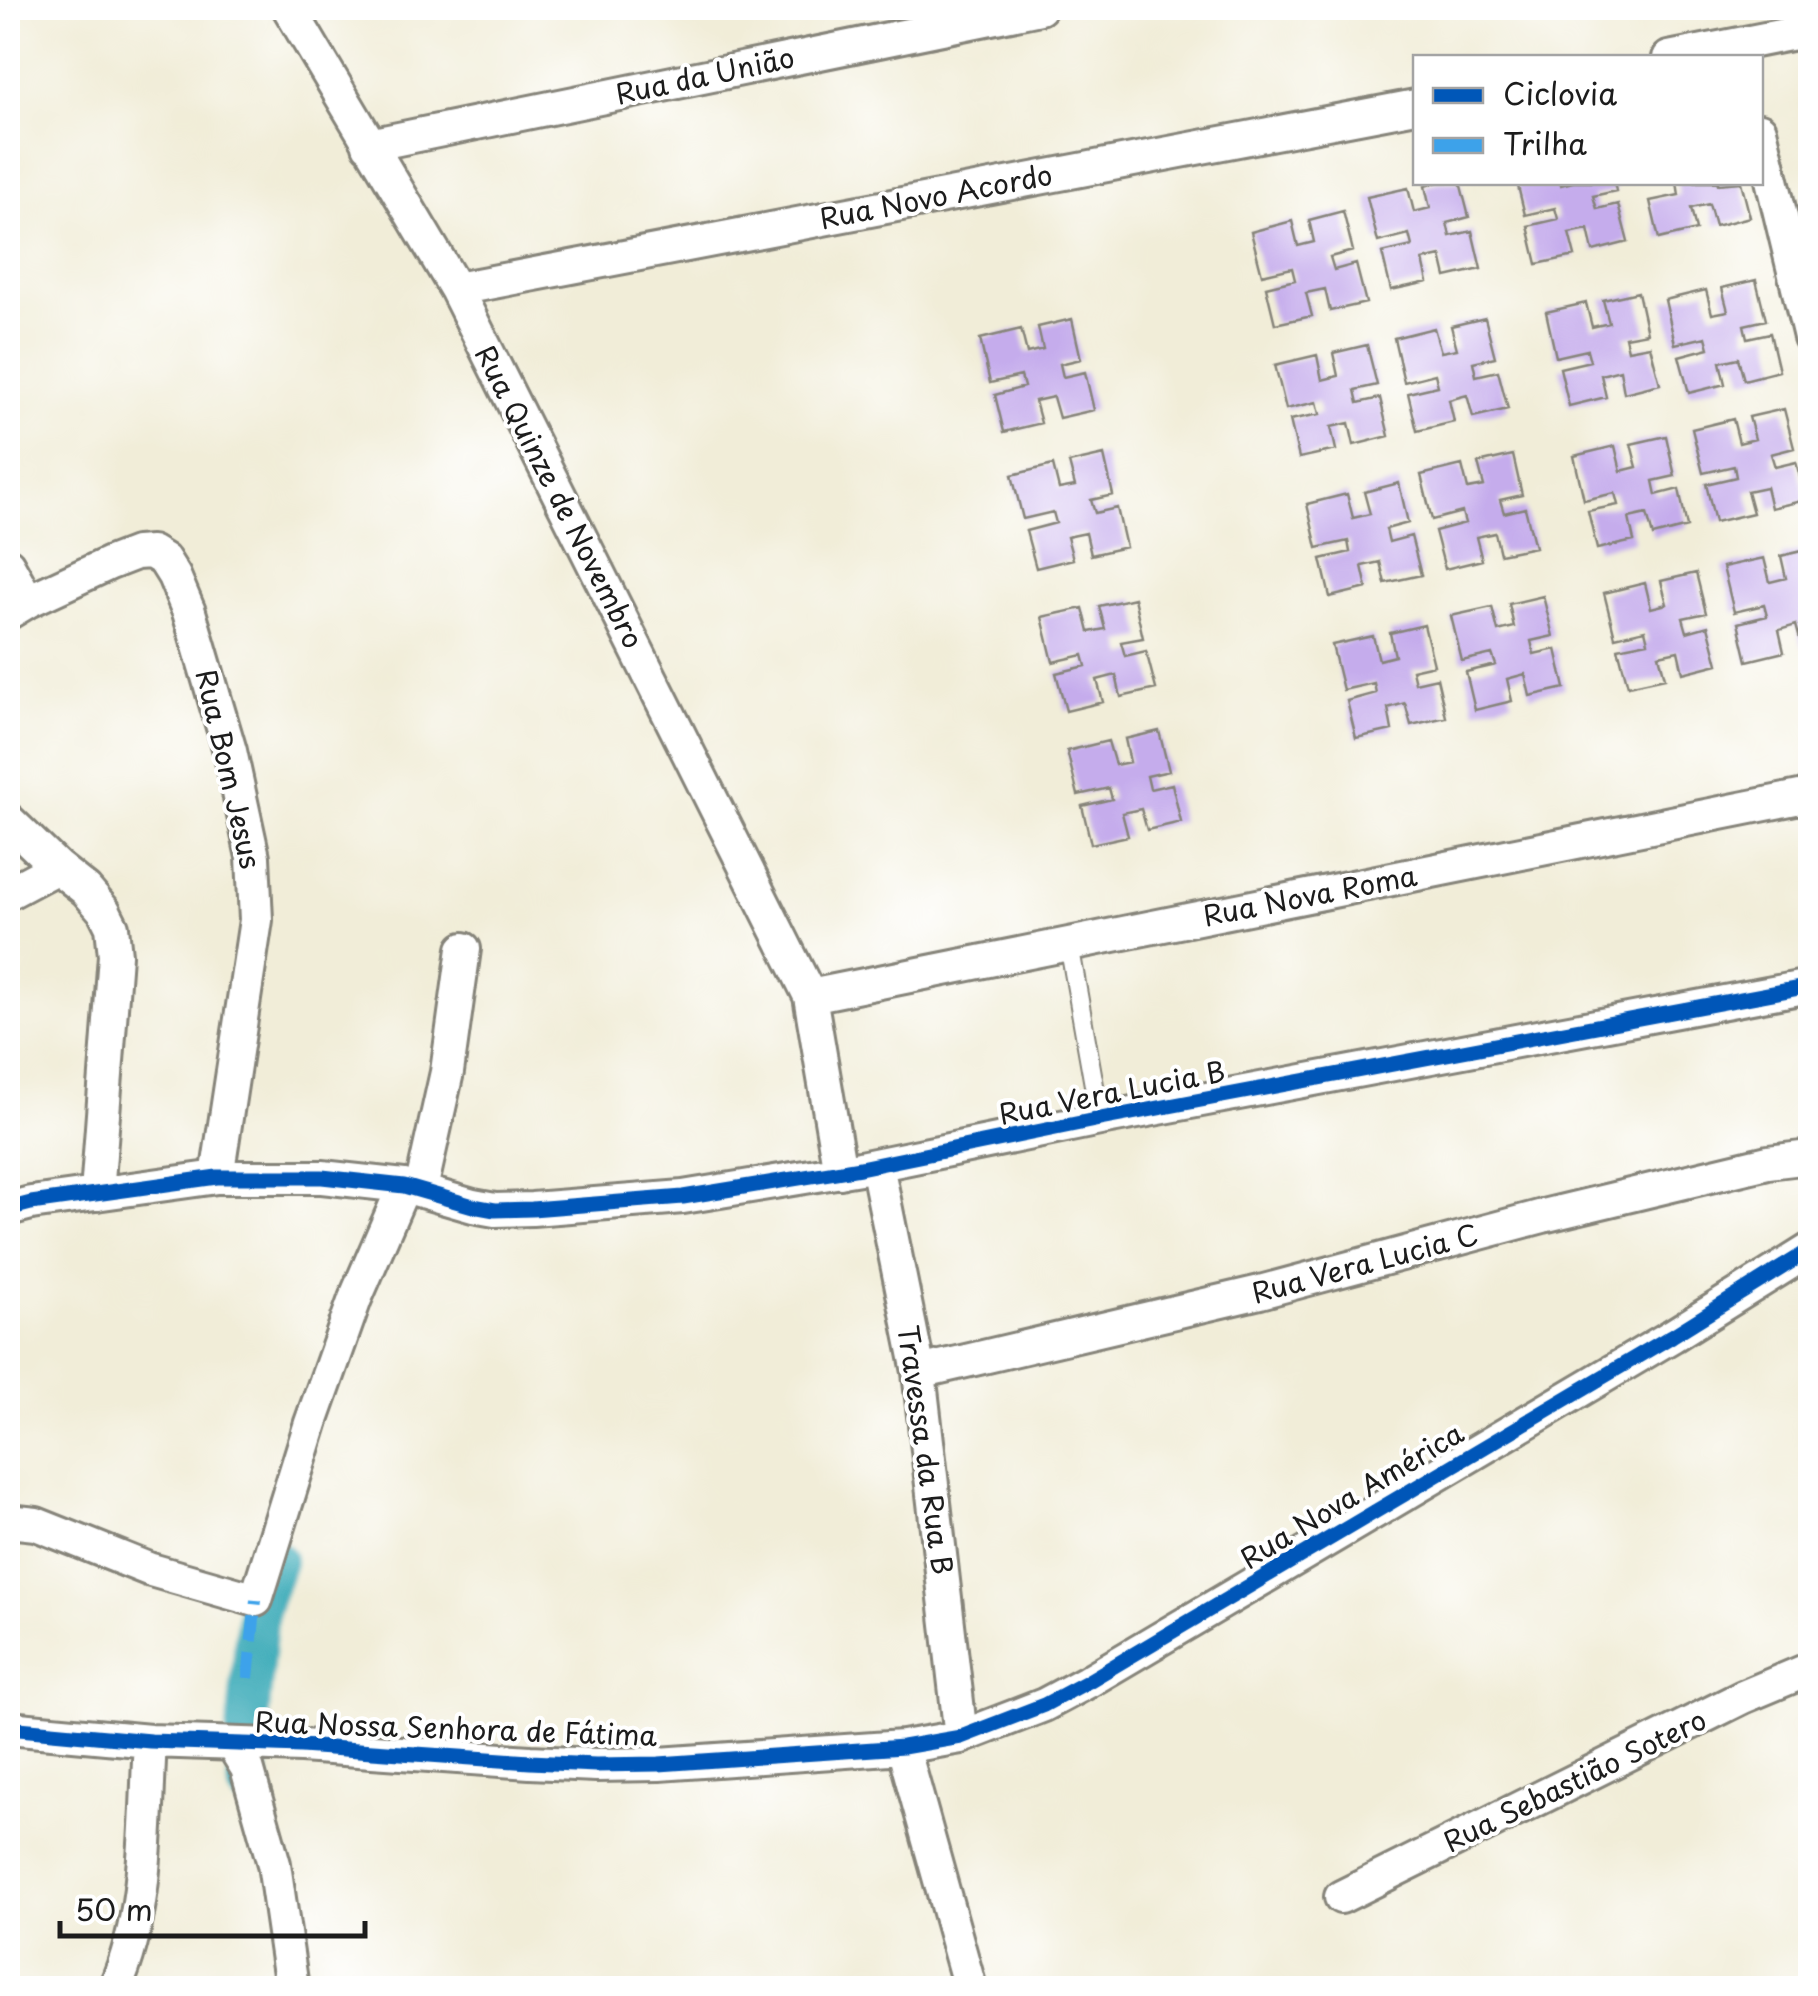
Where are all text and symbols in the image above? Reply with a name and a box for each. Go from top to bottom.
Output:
street label: Rua da União [611,35,798,114]
legend [1413,55,1763,185]
text: Ciclovia [1503,70,1617,115]
text: Trilha [1503,120,1587,165]
street label: Rua Novo Acordo [816,152,1056,239]
street label: Rua Quinze de Novembro [465,337,656,655]
street label: Rua Bom Jesus [186,665,273,873]
street label: Rua Nova Roma [1199,853,1421,936]
street label: Rua Vera Lucia B [995,1049,1229,1135]
street label: Rua Vera Lucia C [1247,1212,1483,1313]
street label: Travessa da Rua B [888,1322,965,1577]
street label: Rua Nova América [1231,1411,1471,1578]
street label: Rua Sebastião Sotero [1436,1697,1713,1862]
street label: Rua Nossa Senhora de Fátima [254,1699,658,1756]
scale bar [60,1876,365,1938]
text: 50 m [75,1886,153,1931]

